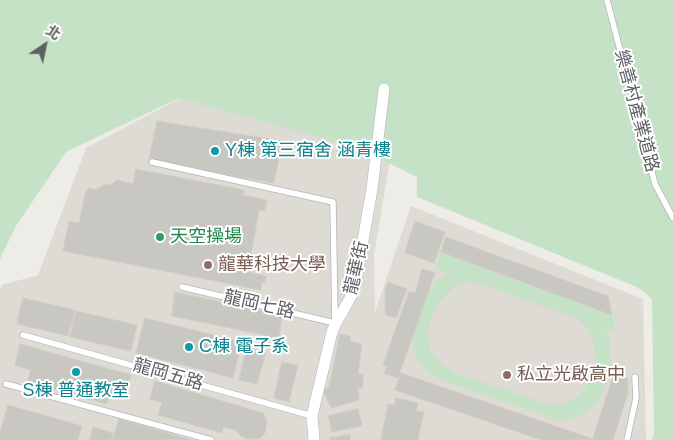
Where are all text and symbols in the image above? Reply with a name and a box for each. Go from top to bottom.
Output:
north arrow [20,20,70,70]
text: 北 [43,22,64,43]
street label: 樂善村產業道路 [609,47,663,175]
place label: Y棟 第三宿舍 涵青樓 [225,140,391,162]
marker: Y棟 第三宿舍 涵青樓 [209,145,221,157]
place label: 天空操場 [170,226,242,248]
marker: 天空操場 [154,231,166,243]
street label: 龍華街 [340,239,374,297]
place label: 龍華科技大學 [218,254,326,276]
marker: 龍華科技大學 [202,259,214,271]
street label: 龍岡七路 [221,286,297,324]
place label: C棟 電子系 [199,336,289,358]
marker: C棟 電子系 [183,341,195,353]
street label: 龍岡五路 [130,355,206,395]
place label: 私立光啟高中 [517,364,625,386]
marker: S棟 普通教室 [70,366,82,378]
marker: 私立光啟高中 [501,369,513,381]
place label: S棟 普通教室 [22,380,130,402]

